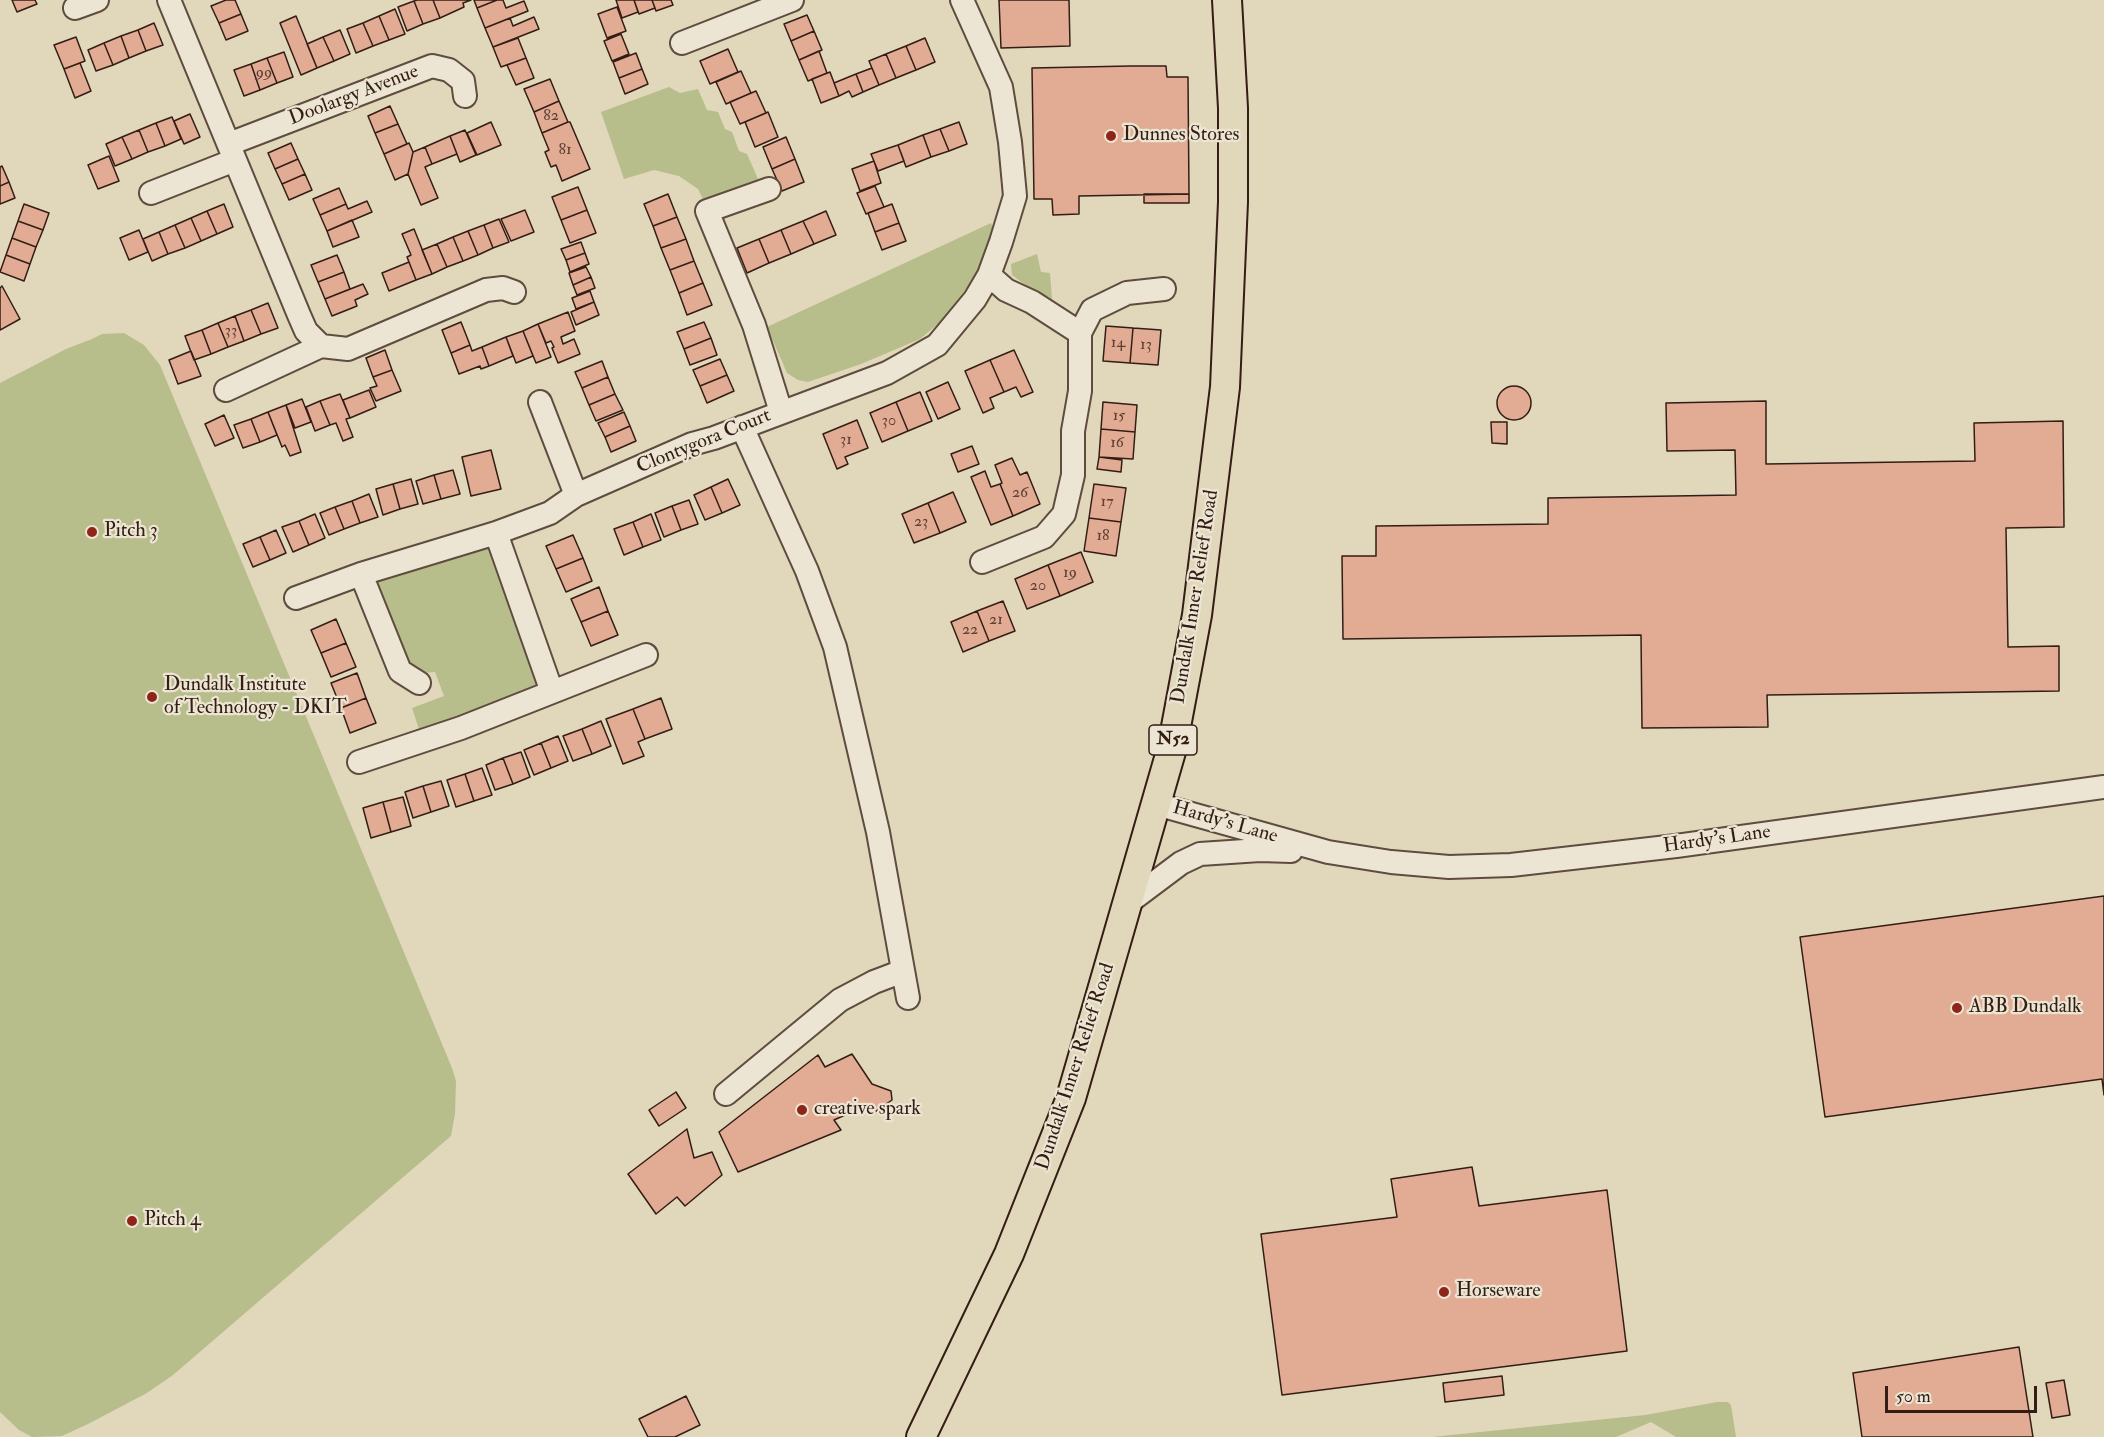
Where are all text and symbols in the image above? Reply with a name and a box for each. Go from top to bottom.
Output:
street label: Doolargy Avenue [286,60,422,132]
house number: 99 [256,64,272,84]
house number: 82 [543,107,559,127]
place label: Dunnes Stores [1123,124,1239,148]
marker: Dunnes Stores [1104,129,1118,143]
house number: 81 [558,141,572,161]
house number: 33 [225,322,237,342]
house number: 14 [1111,334,1125,354]
house number: 13 [1140,336,1152,356]
street label: Clontygora Court [633,404,775,480]
house number: 15 [1113,407,1125,427]
house number: 30 [882,412,896,432]
house number: 31 [840,431,852,451]
house number: 16 [1110,434,1124,454]
house number: 26 [1012,484,1028,504]
street label: Dundalk Inner Relief Road [1167,488,1225,706]
house number: 17 [1100,493,1114,513]
house number: 23 [914,513,928,533]
place label: Pitch 3 [104,520,158,544]
marker: Pitch 3 [85,525,99,539]
house number: 18 [1096,527,1110,547]
house number: 19 [1063,564,1077,584]
house number: 20 [1030,577,1046,597]
house number: 21 [989,611,1003,631]
house number: 22 [962,621,978,641]
place label: Dundalk Institute of Technology - DKIT [164,674,347,721]
marker: Dundalk Institute of Technology - DKIT [145,690,159,704]
road number: N52 [1149,725,1197,755]
street label: Hardy's Lane [1170,797,1280,849]
street label: Hardy's Lane [1662,821,1772,859]
street label: Dundalk Inner Relief Road [1031,960,1121,1174]
place label: ABB Dundalk [1969,996,2082,1020]
marker: ABB Dundalk [1950,1001,1964,1015]
place label: creative spark [814,1098,921,1122]
marker: creative spark [795,1103,809,1117]
place label: Pitch 4 [144,1209,201,1233]
marker: Pitch 4 [125,1214,139,1228]
place label: Horseware [1456,1280,1541,1304]
marker: Horseware [1437,1285,1451,1299]
scale bar [1888,1374,2040,1412]
text: 50 m [1896,1385,1931,1408]

